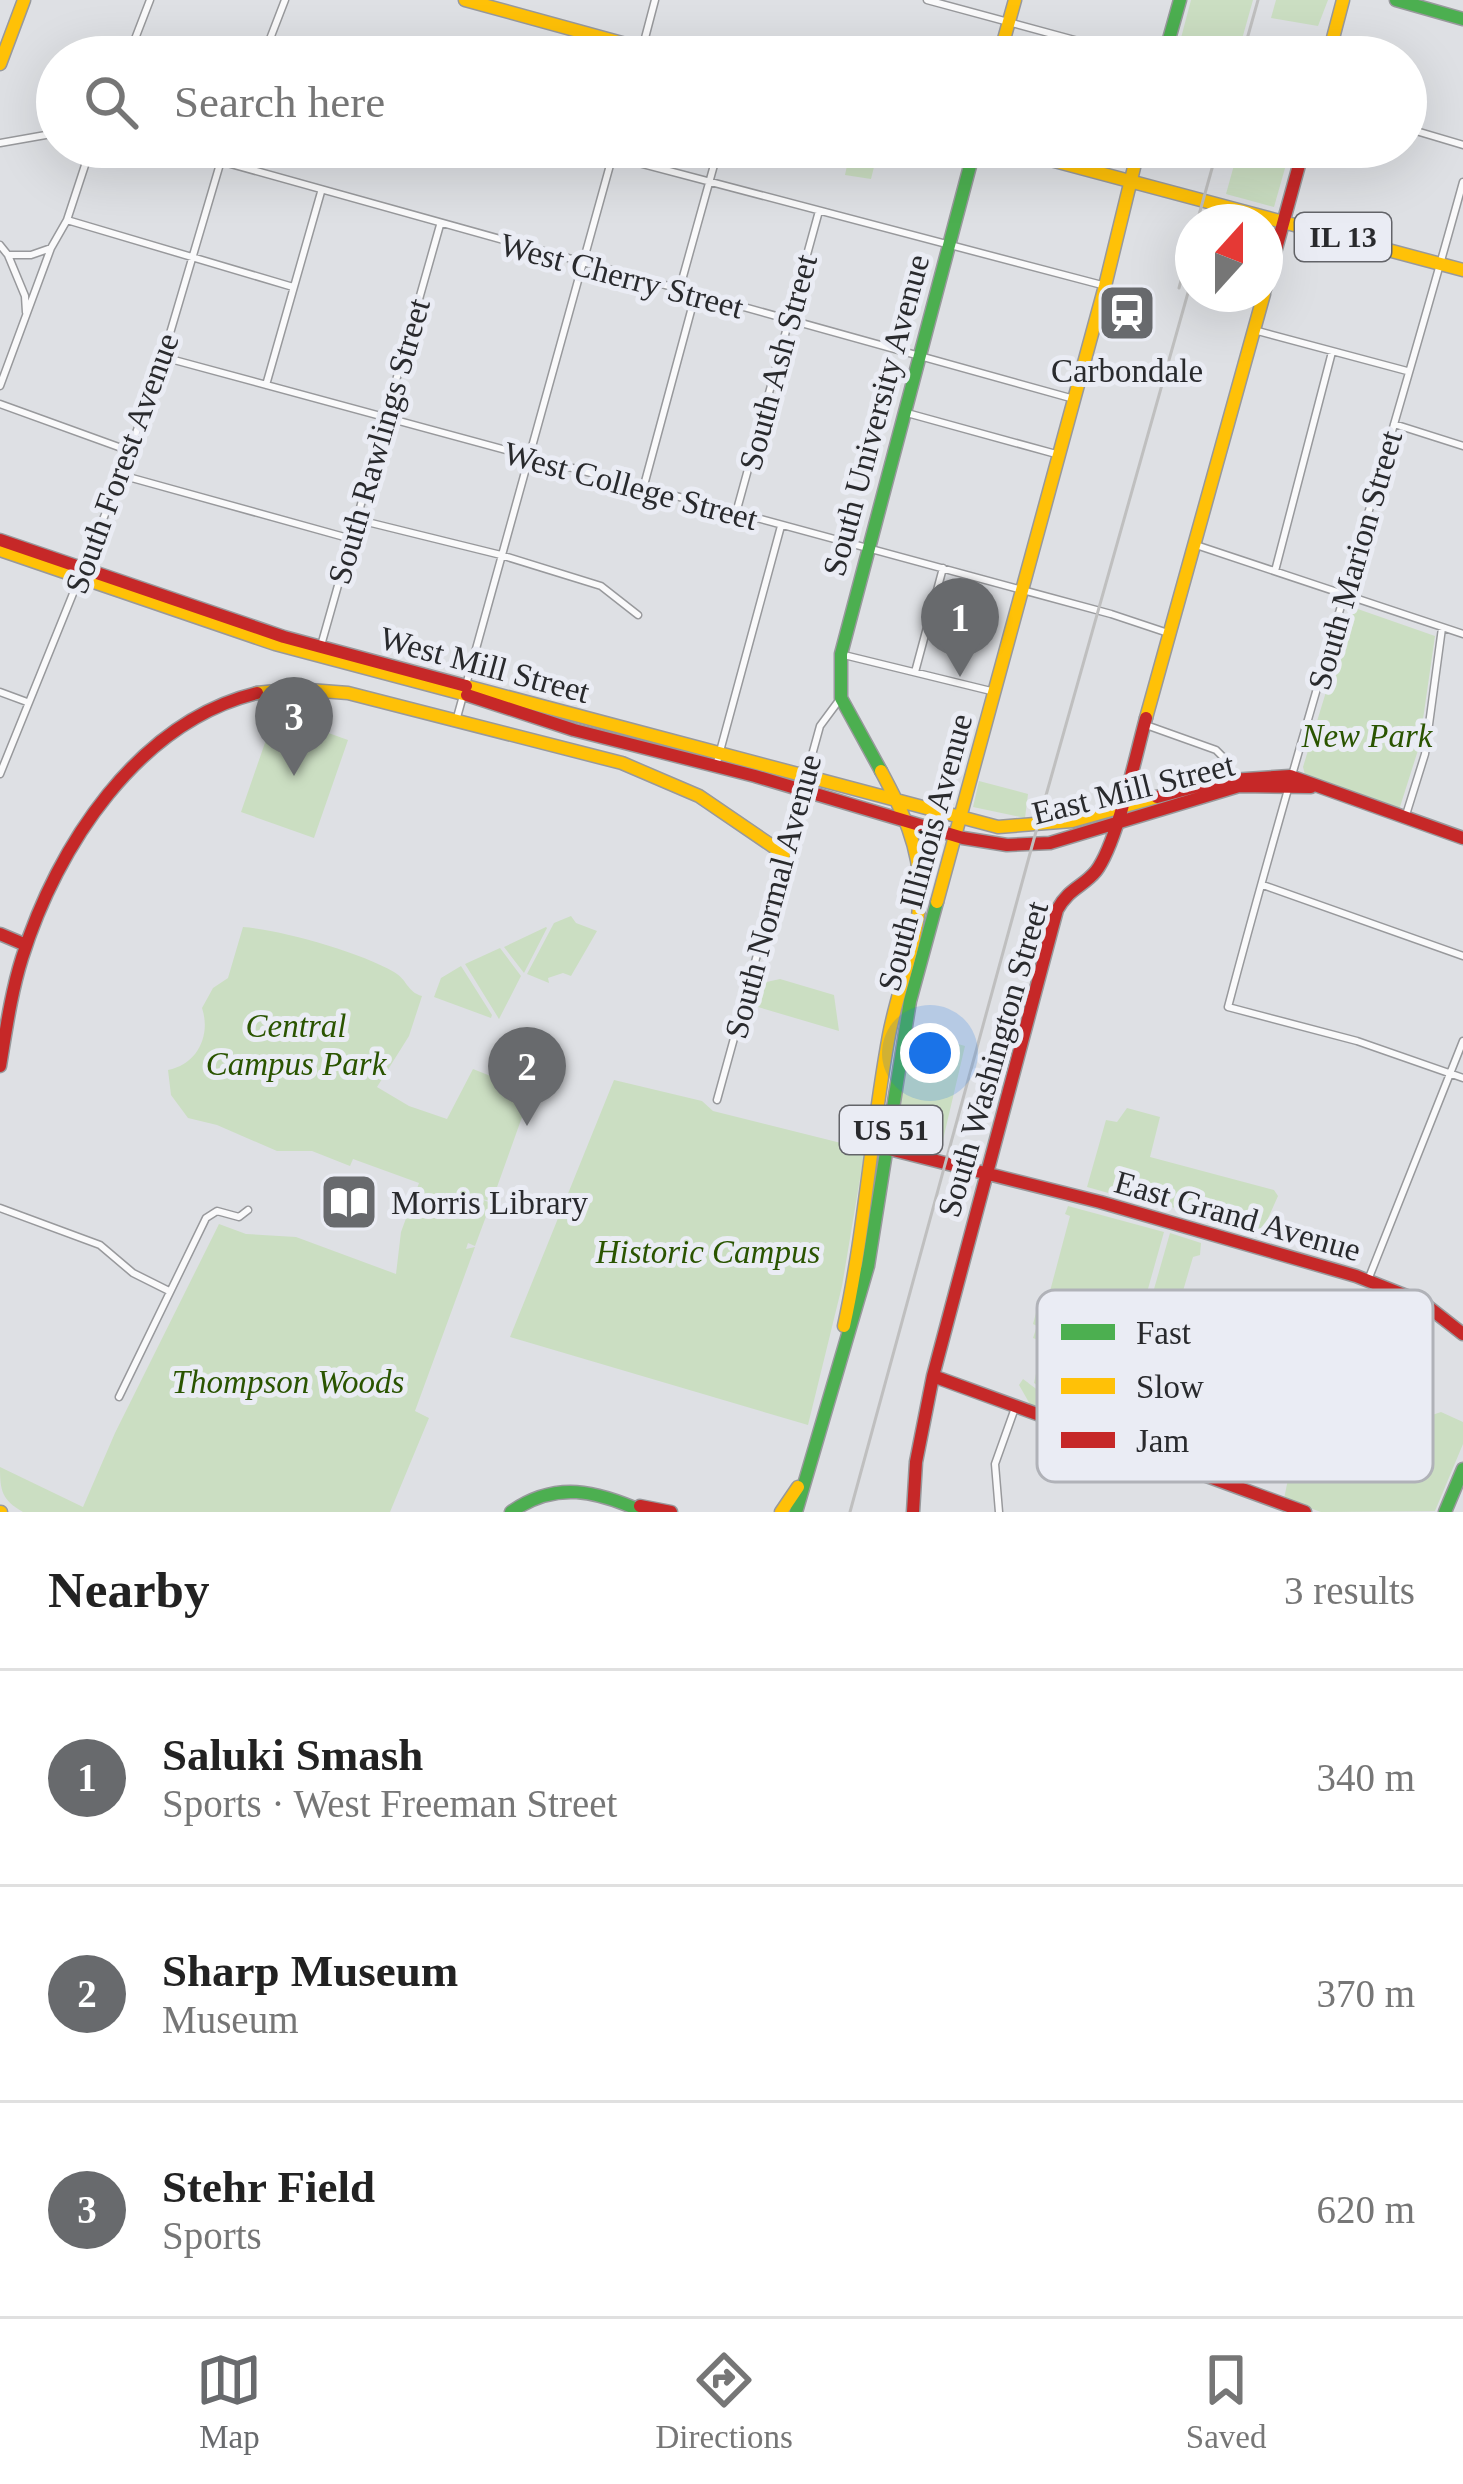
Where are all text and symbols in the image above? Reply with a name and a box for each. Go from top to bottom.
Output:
search box [36,36,1427,168]
icon: search [78,69,144,135]
text: Search here [174,77,385,127]
north arrow [1175,204,1283,312]
road number: IL 13 [1295,213,1391,261]
street label: West Cherry Street [496,226,747,326]
street label: South Ash Street [732,250,824,474]
street label: South University Avenue [816,251,936,580]
station icon: Carbondale [1096,282,1158,344]
street label: South Rawlings Street [321,294,437,588]
street label: South Forest Avenue [58,328,186,598]
place label: Carbondale [1051,353,1203,389]
street label: South Marion Street [1301,427,1409,694]
street label: West College Street [500,435,762,537]
pin: 1 [921,578,999,677]
street label: West Mill Street [376,620,593,710]
pin: 3 [255,677,333,776]
street label: South Illinois Avenue [871,710,979,995]
park label: New Park [1300,718,1434,754]
street label: East Mill Street [1028,746,1238,831]
street label: South Normal Avenue [718,750,828,1042]
street label: South Washington Street [931,897,1055,1221]
park label: Central Campus Park [206,1008,388,1082]
your location [900,1023,960,1083]
pin: 2 [488,1027,566,1126]
road number: US 51 [840,1106,942,1154]
street label: East Grand Avenue [1111,1164,1365,1268]
library icon: Morris Library [318,1171,380,1233]
place label: Morris Library [391,1185,589,1221]
park label: Historic Campus [595,1234,820,1270]
legend [1037,1290,1433,1482]
text: Fast [1136,1315,1191,1351]
park label: Thompson Woods [172,1364,404,1400]
text: Slow [1136,1369,1204,1405]
text: Jam [1136,1423,1189,1459]
text: Nearby [48,1562,209,1618]
text: 3 results [1284,1569,1415,1612]
text: Saluki Smash [162,1730,423,1780]
text: 1 [77,1756,97,1799]
text: 340 m [1316,1756,1415,1799]
text: Sports · West Freeman Street [162,1782,617,1825]
text: Sharp Museum [162,1946,458,1996]
text: 2 [77,1972,97,2015]
text: 370 m [1316,1972,1415,2015]
text: Museum [162,1998,299,2041]
text: Stehr Field [162,2162,375,2212]
text: 3 [77,2188,97,2231]
text: 620 m [1316,2188,1415,2231]
text: Sports [162,2214,262,2257]
tab: Map [196,2347,262,2456]
tab: Directions [655,2347,793,2456]
tab: Saved [1186,2347,1267,2456]

